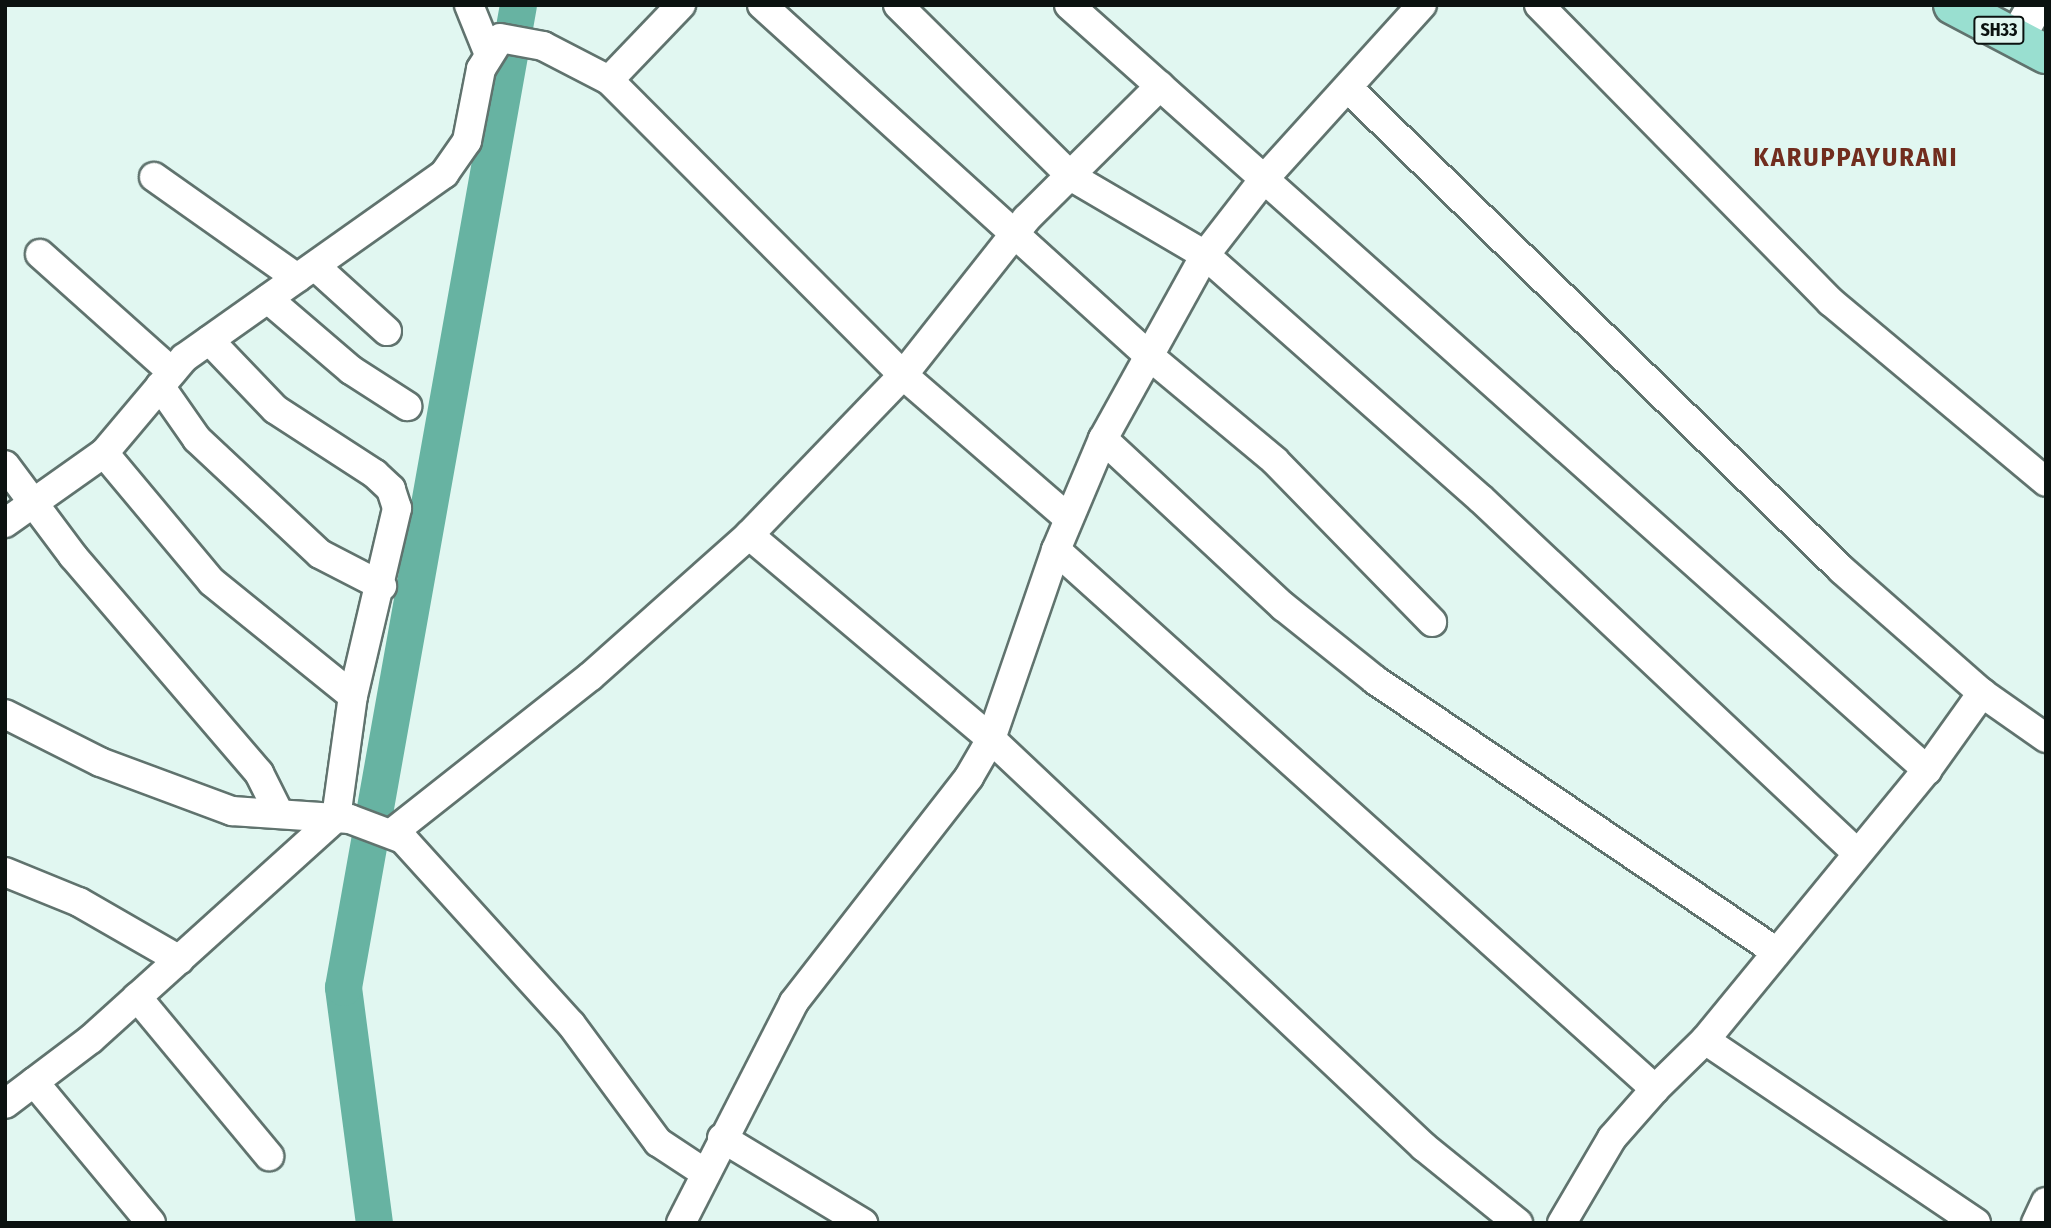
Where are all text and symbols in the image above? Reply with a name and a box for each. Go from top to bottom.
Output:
road number: SH33 [1973,15,2025,44]
district label: KARUPPAYURANI [1755,142,1957,174]

